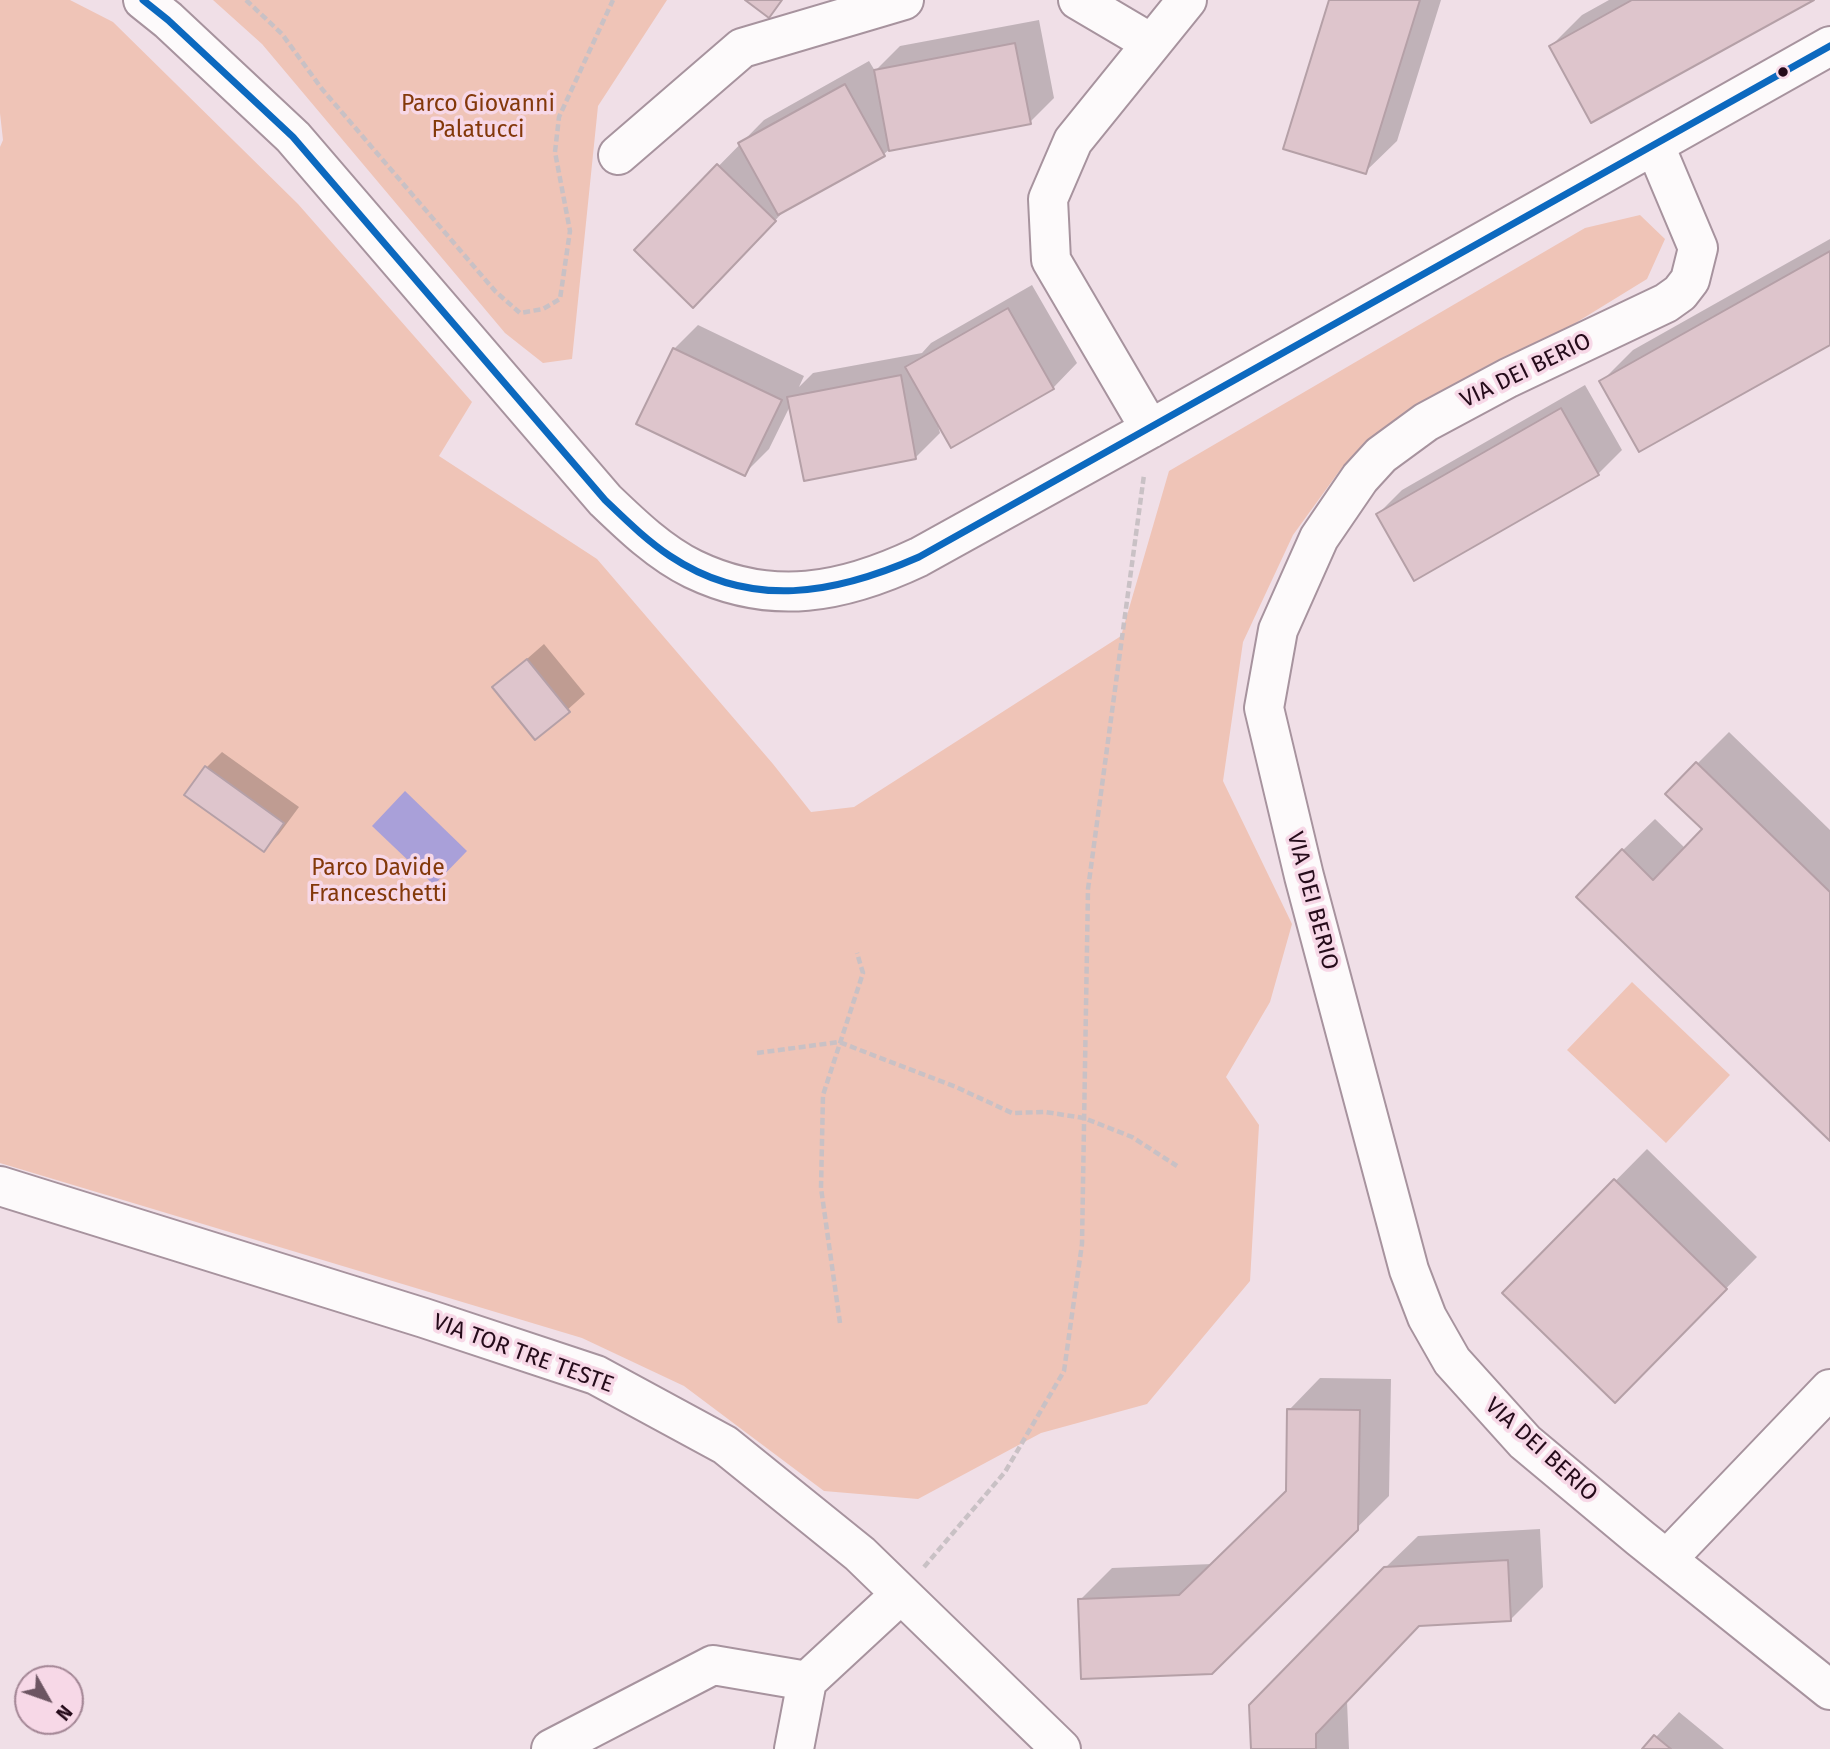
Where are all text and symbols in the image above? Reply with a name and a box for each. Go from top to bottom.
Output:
unlabelled marker [1776,65,1790,79]
park label: Parco Giovanni Palatucci [401,91,555,145]
street label: VIA DEI BERIO [1456,328,1596,414]
street label: VIA DEI BERIO [1280,829,1344,973]
park label: Parco Davide Franceschetti [309,855,447,909]
street label: VIA TOR TRE TESTE [429,1308,617,1400]
street label: VIA DEI BERIO [1479,1392,1603,1508]
north arrow [14,1665,84,1735]
text: N [51,1700,77,1725]

